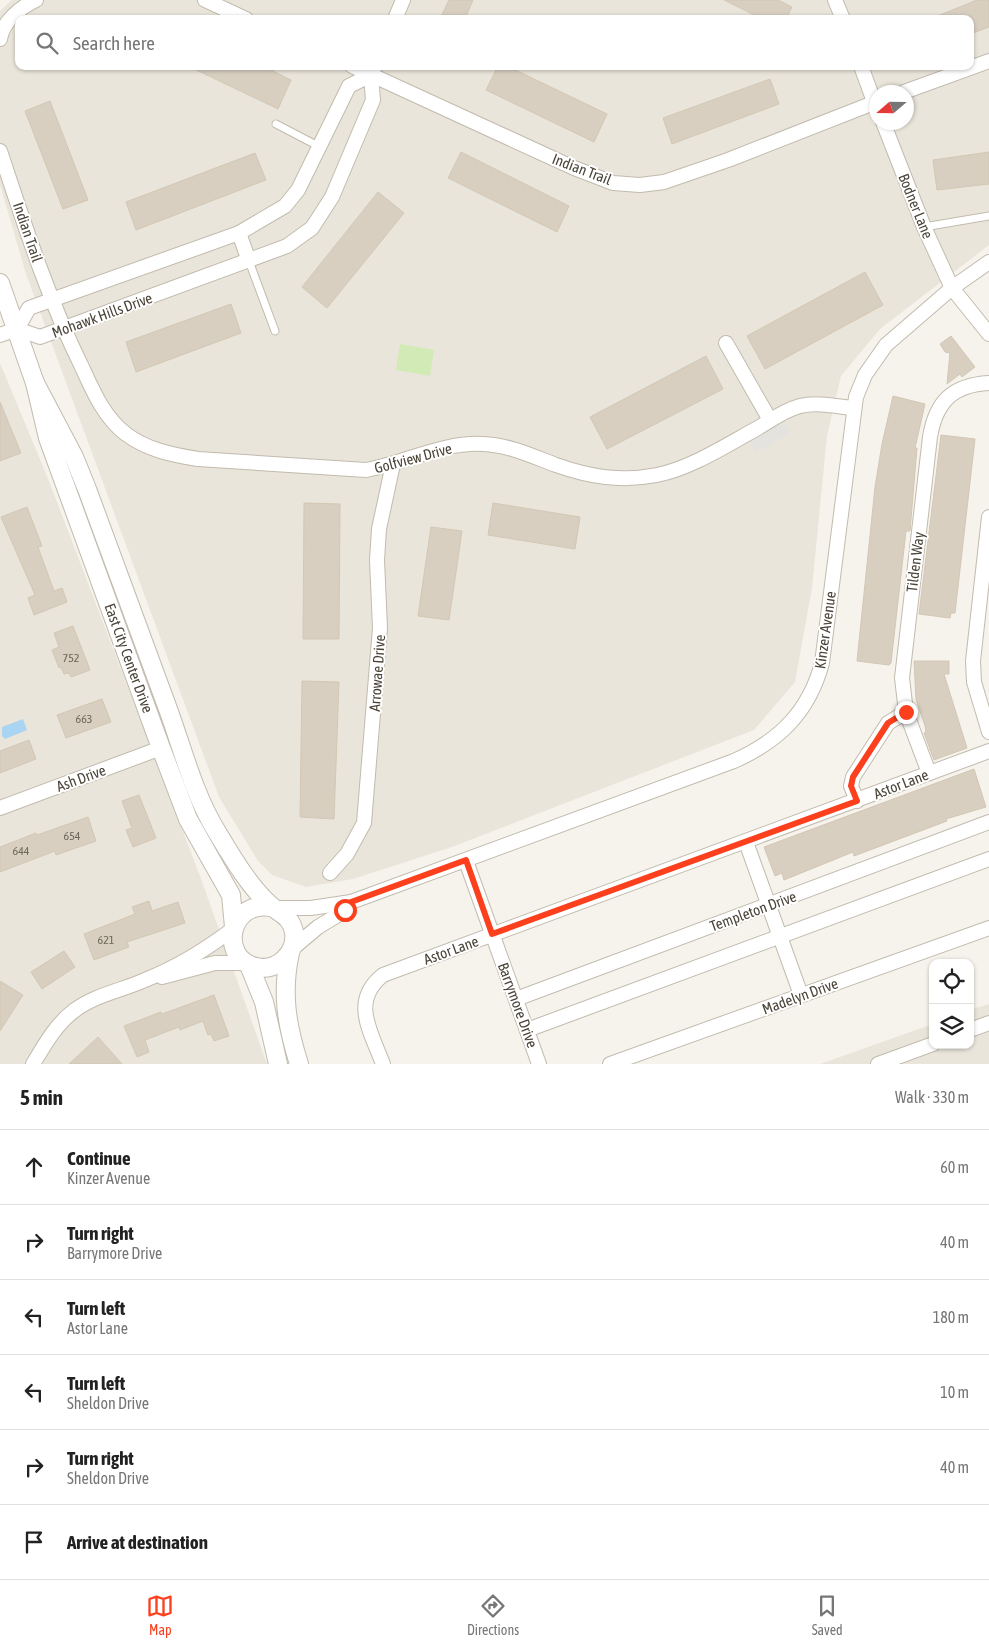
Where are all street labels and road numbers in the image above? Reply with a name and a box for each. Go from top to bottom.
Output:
street label: Indian Trail [550,150,614,188]
street label: Bodner Lane [895,171,937,241]
street label: Indian Trail [10,200,46,264]
street label: Mohawk Hills Drive [50,289,155,341]
street label: Golfview Drive [372,439,454,477]
street label: Tilden Way [903,531,927,593]
street label: Kinzer Avenue [811,590,839,670]
street label: East City Center Drive [101,601,157,715]
street label: Arrowae Drive [366,634,388,712]
street label: Ash Drive [54,761,108,795]
street label: Astor Lane [871,766,931,802]
street label: Templeton Drive [707,887,799,935]
street label: Astor Lane [421,932,481,968]
street label: Barrymore Drive [495,960,541,1050]
street label: Madelyn Drive [760,974,840,1018]

